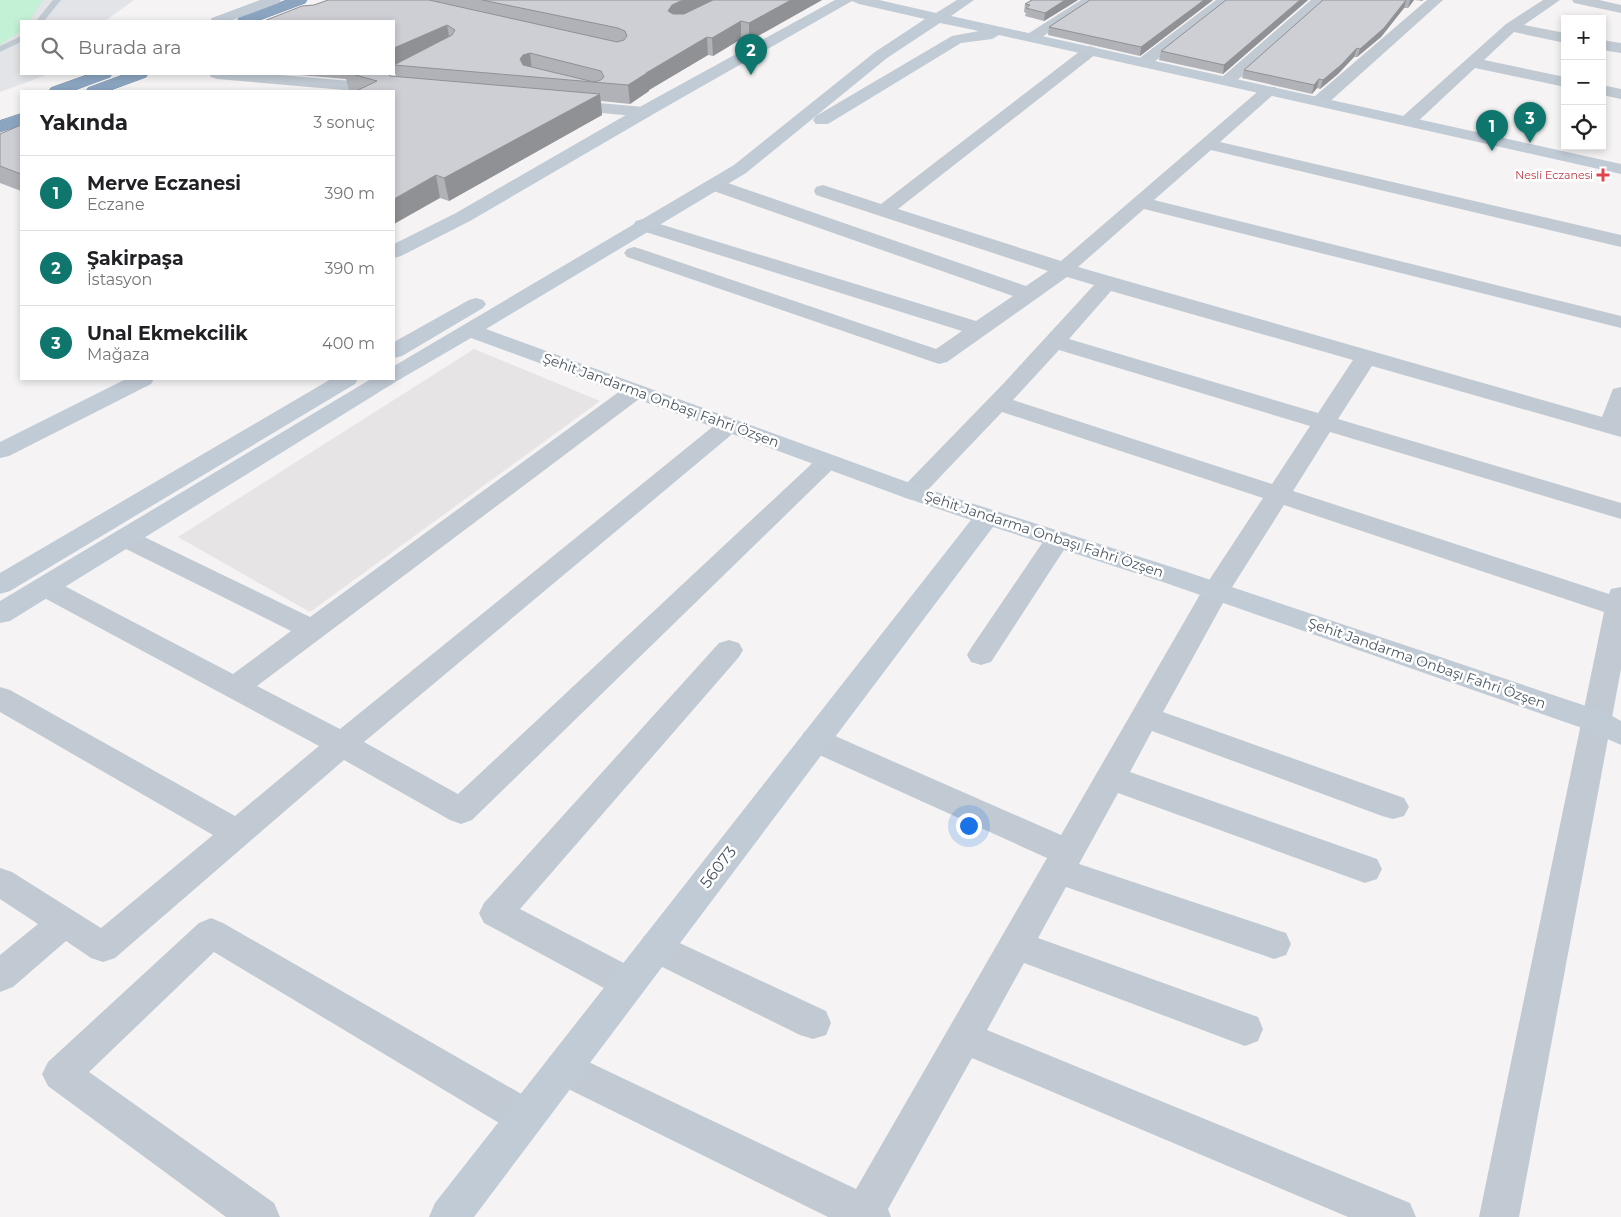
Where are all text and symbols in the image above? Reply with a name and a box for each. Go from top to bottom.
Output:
map controls [1561,15,1606,150]
button: + [1561,15,1606,60]
search box [20,20,395,75]
icon: search [38,34,66,62]
pin: 2 [735,34,767,75]
text: Burada ara [78,36,182,59]
button: − [1561,60,1606,105]
pin: 3 [1514,102,1546,143]
button: locate [1561,105,1606,150]
text: Yakında [40,110,128,135]
pin: 1 [1476,110,1508,151]
text: 3 sonuç [313,113,375,132]
place label: Nesli Eczanesi [1515,168,1593,182]
marker: Nesli Eczanesi [1597,169,1609,181]
text: Merve Eczanesi [87,172,241,195]
text: 1 [53,184,59,203]
text: 390 m [324,184,375,203]
text: Eczane [87,195,145,214]
text: Şakirpaşa [87,247,184,270]
text: 2 [51,259,61,278]
text: 390 m [324,259,375,278]
text: İstasyon [87,270,152,289]
text: Unal Ekmekcilik [87,322,248,345]
text: 3 [51,334,61,353]
text: 400 m [322,334,375,353]
text: Mağaza [87,345,150,364]
street label: Şehit Jandarma Onbaşı Fahri Özşen [540,349,782,451]
street label: Şehit Jandarma Onbaşı Fahri Özşen [922,487,1166,581]
street label: Şehit Jandarma Onbaşı Fahri Özşen [1306,614,1548,712]
your location [956,813,982,839]
street label: 56073 [696,842,740,892]

